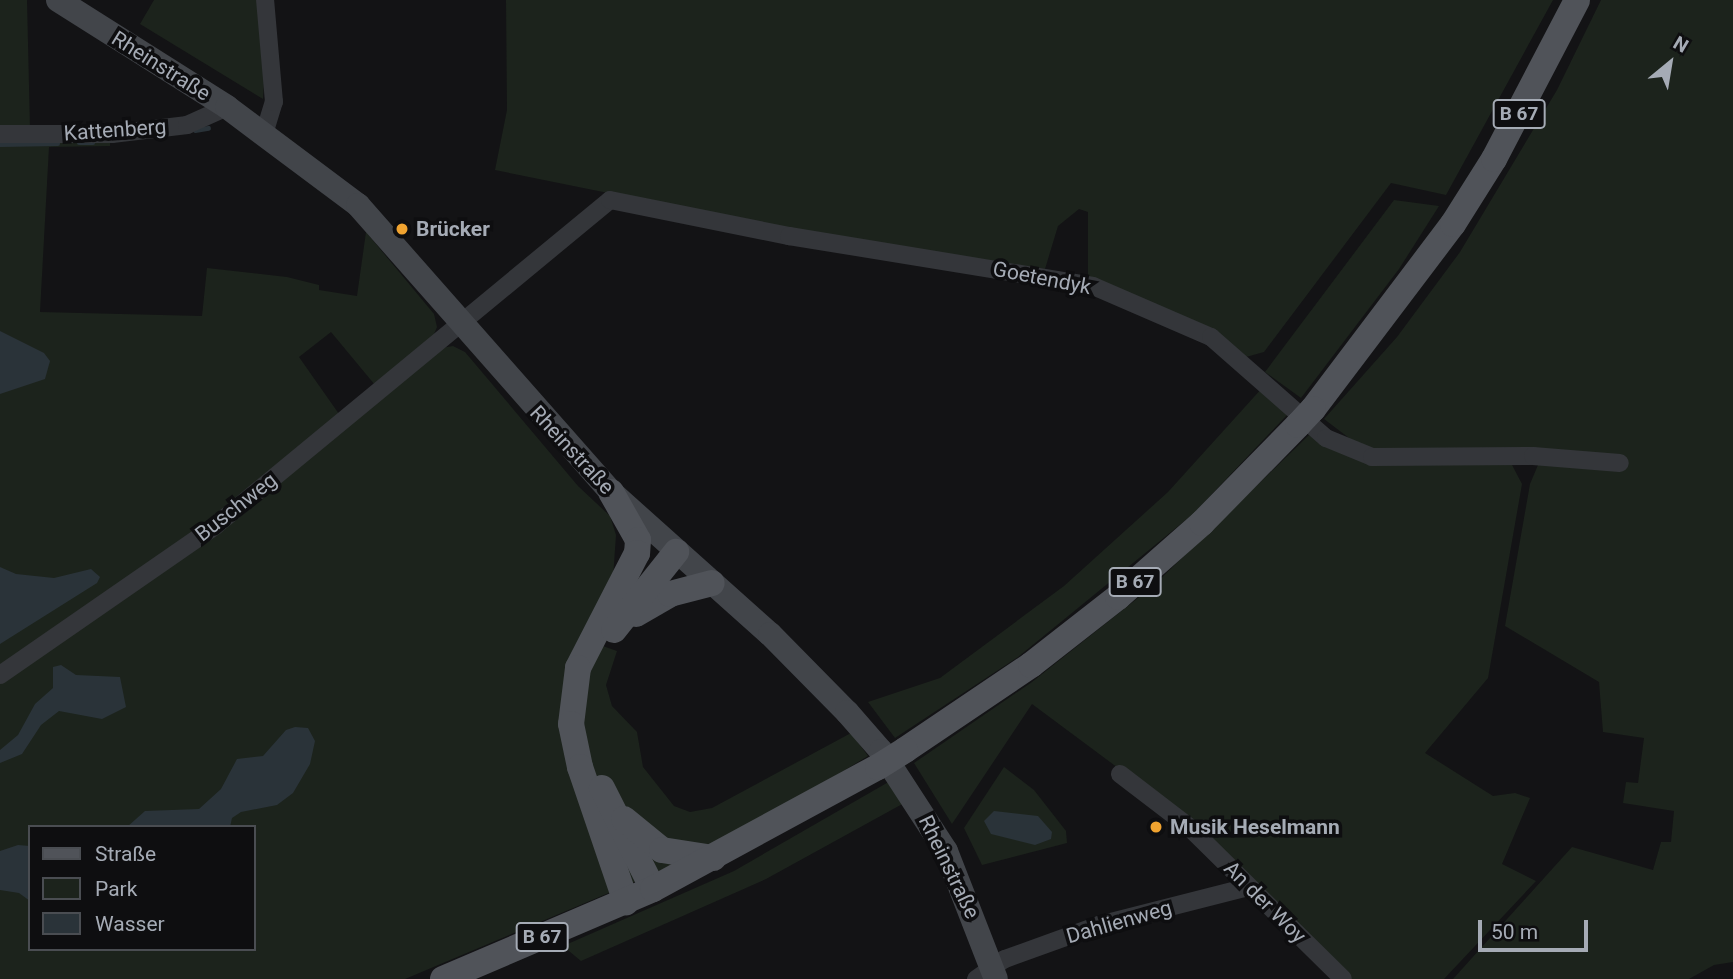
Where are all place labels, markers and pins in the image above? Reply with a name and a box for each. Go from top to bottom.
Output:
place label: Brücker [416,216,490,242]
marker: Brücker [394,221,410,237]
place label: Musik Heselmann [1170,814,1340,840]
marker: Musik Heselmann [1148,819,1164,835]

